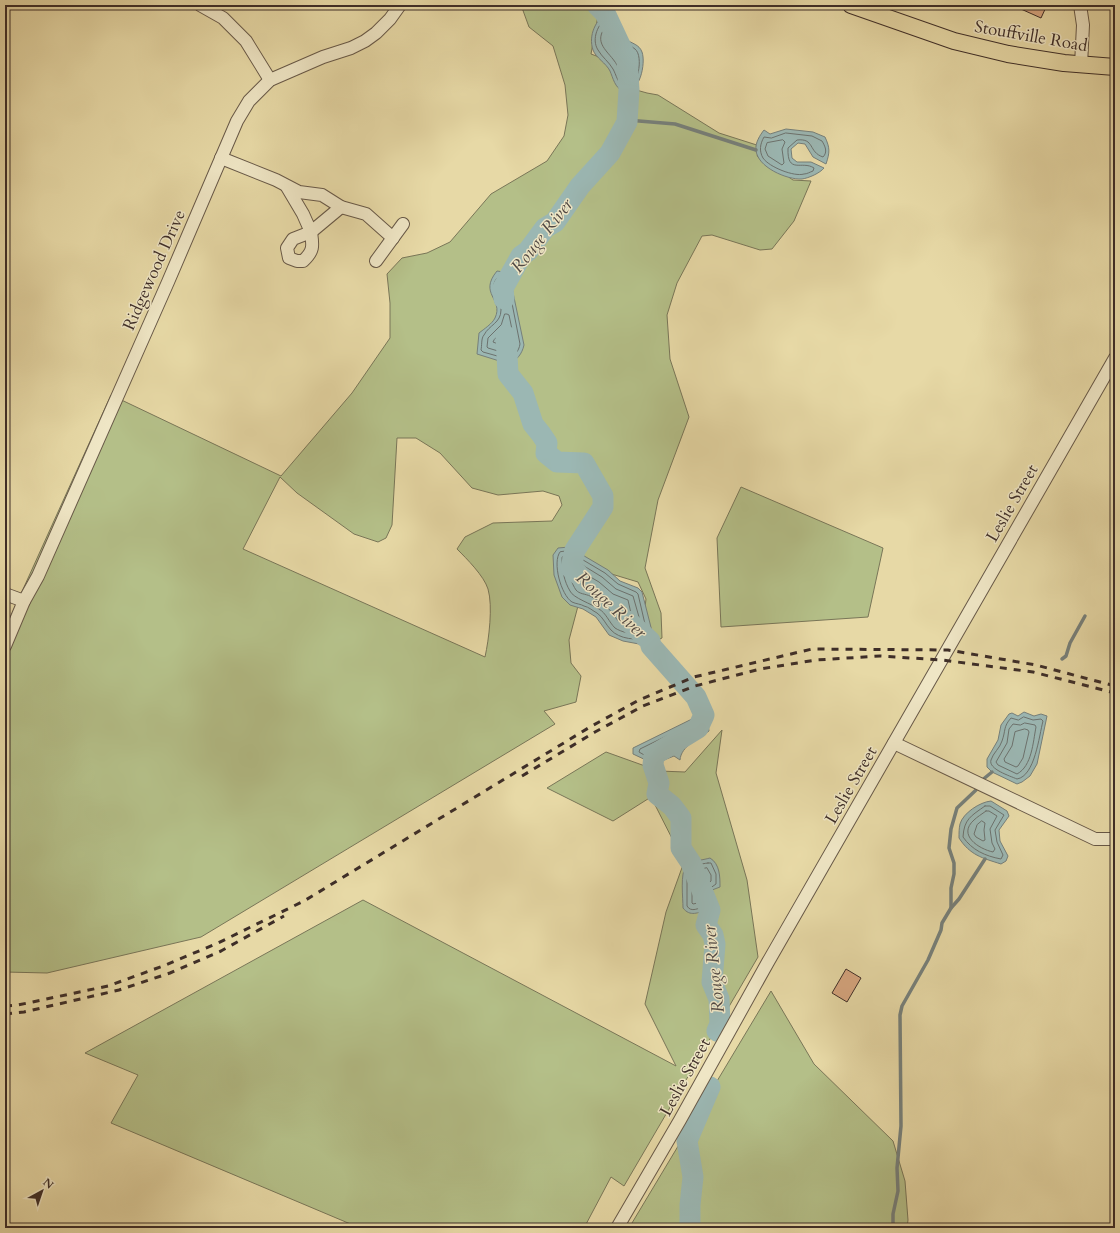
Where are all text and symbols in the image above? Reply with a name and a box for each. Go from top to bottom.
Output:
street label: Stouffville Road [973,15,1089,57]
water label: Rouge River [505,193,580,278]
street label: Ridgewood Drive [117,206,191,334]
street label: Leslie Street [981,459,1044,546]
water label: Rouge River [570,566,653,645]
street label: Leslie Street [820,741,883,828]
water label: Rouge River [697,923,731,1014]
street label: Leslie Street [654,1033,716,1120]
north arrow [22,1171,62,1211]
text: N [40,1175,57,1193]

